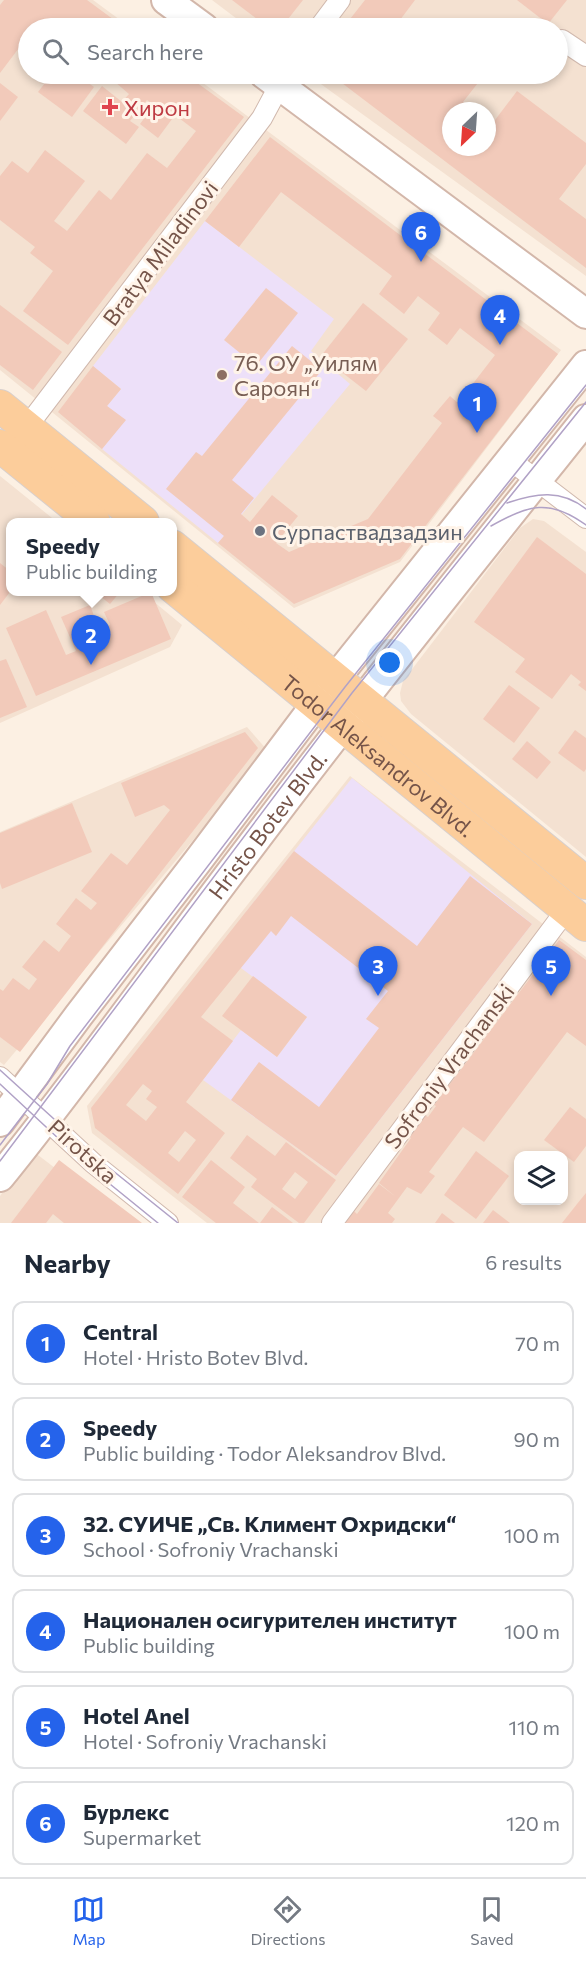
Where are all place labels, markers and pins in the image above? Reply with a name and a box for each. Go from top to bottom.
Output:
place label: Хирон [124,94,190,121]
marker: Хирон [101,98,119,116]
pin: 6 [402,212,440,262]
pin: 4 [480,296,520,345]
place label: 76. ОУ „Уилям Сароян“ [234,349,377,401]
marker: 76. ОУ „Уилям Сароян“ [215,368,229,382]
pin: 1 [458,384,496,433]
place label: Сурпаствадзадзин [272,518,463,545]
marker: Сурпаствадзадзин [253,524,267,538]
pin: 2 [72,616,110,665]
pin: 3 [358,946,398,996]
pin: 5 [532,946,570,996]

